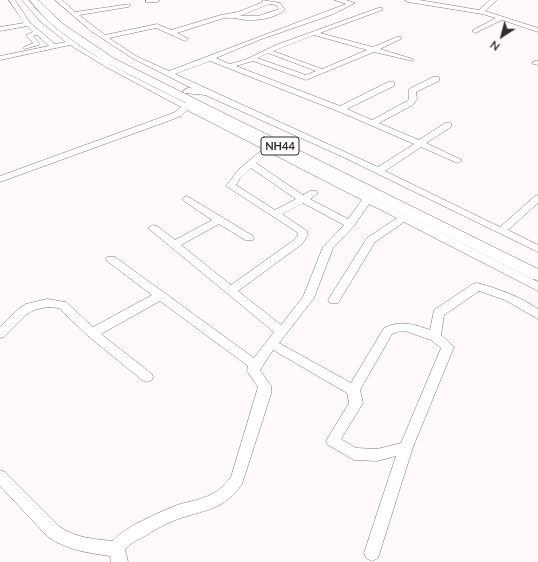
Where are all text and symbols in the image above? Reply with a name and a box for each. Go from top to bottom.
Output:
north arrow [482,16,522,56]
text: N [487,38,502,54]
road number: NH44 [261,137,299,155]

